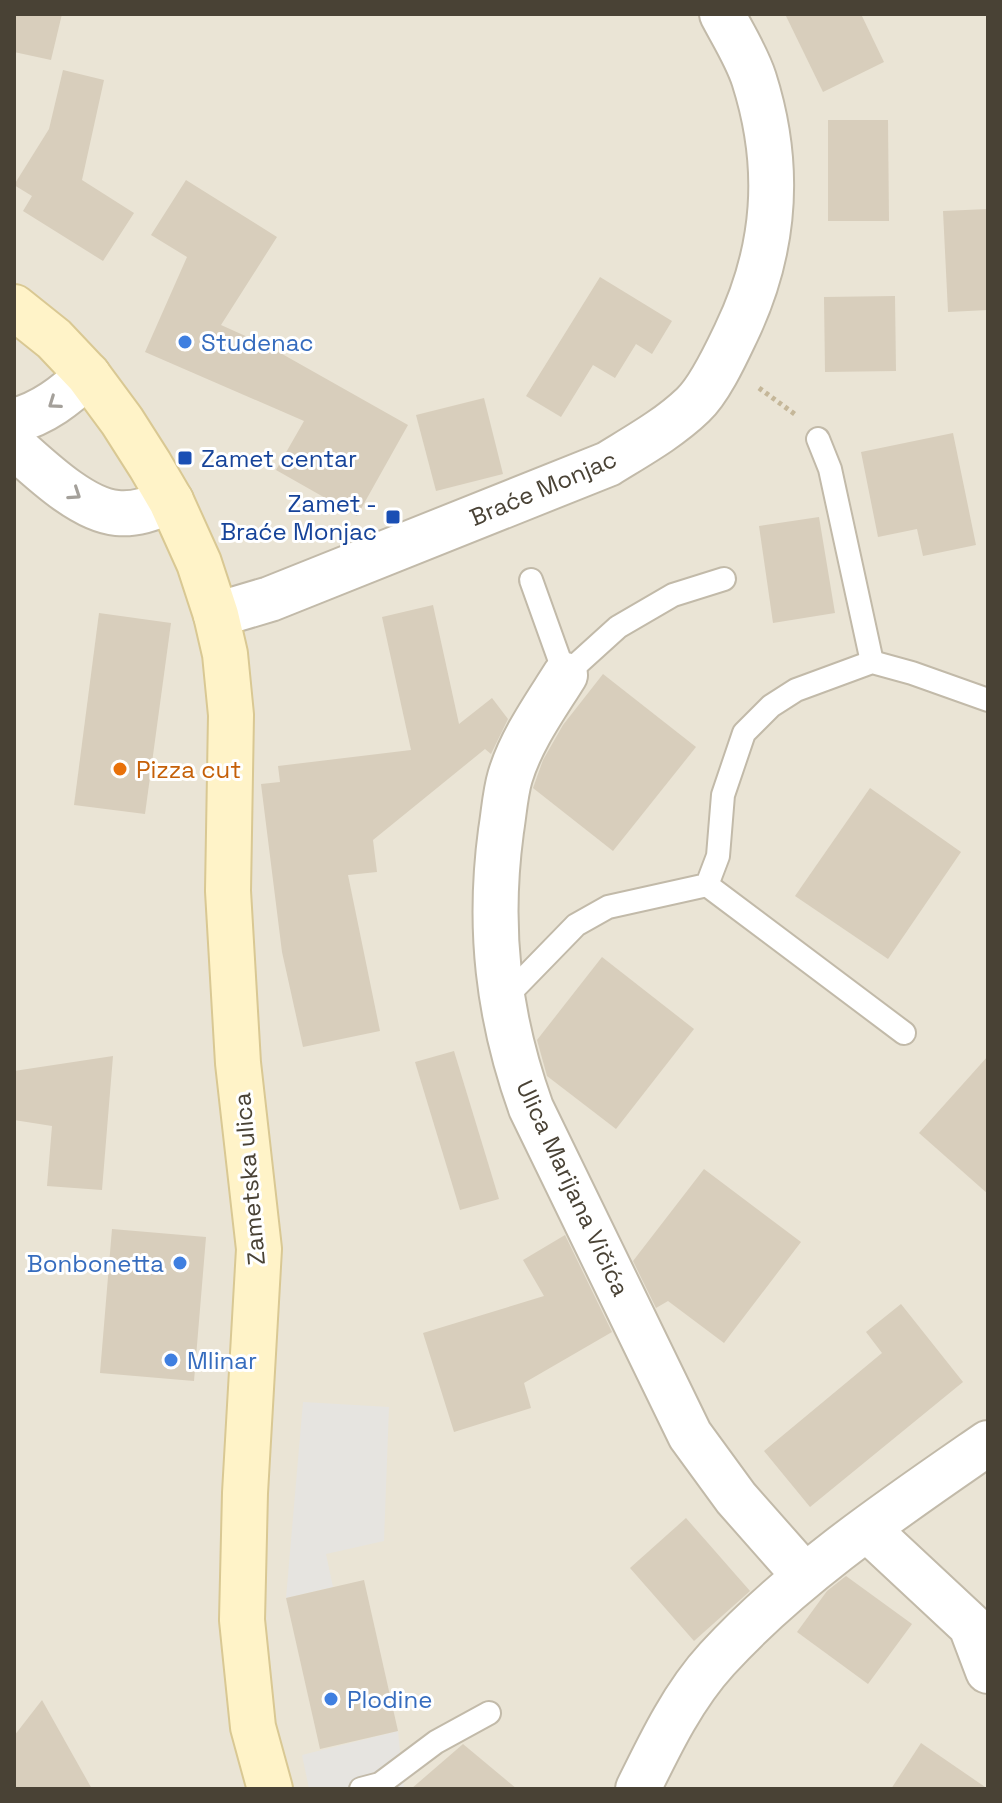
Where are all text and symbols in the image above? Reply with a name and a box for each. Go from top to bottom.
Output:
place label: Studenac [201,327,314,358]
marker: Studenac [176,333,194,351]
one-way arrow [48,393,62,408]
place label: Zamet centar [201,443,357,474]
street label: Braće Monjac [465,443,621,533]
marker: Zamet centar [176,449,194,467]
one-way arrow [67,485,81,500]
place label: Zamet - Braće Monjac [220,488,377,547]
marker: Zamet - Braće Monjac [384,508,402,526]
place label: Pizza cut [136,754,241,785]
marker: Pizza cut [111,760,129,778]
street label: Ulica Marijana Vičića [509,1075,637,1301]
street label: Zametska ulica [226,1091,272,1266]
place label: Bonbonetta [27,1248,164,1279]
marker: Bonbonetta [171,1254,189,1272]
place label: Mlinar [187,1345,257,1376]
marker: Mlinar [162,1351,180,1369]
place label: Plodine [347,1684,432,1715]
marker: Plodine [322,1690,340,1708]

